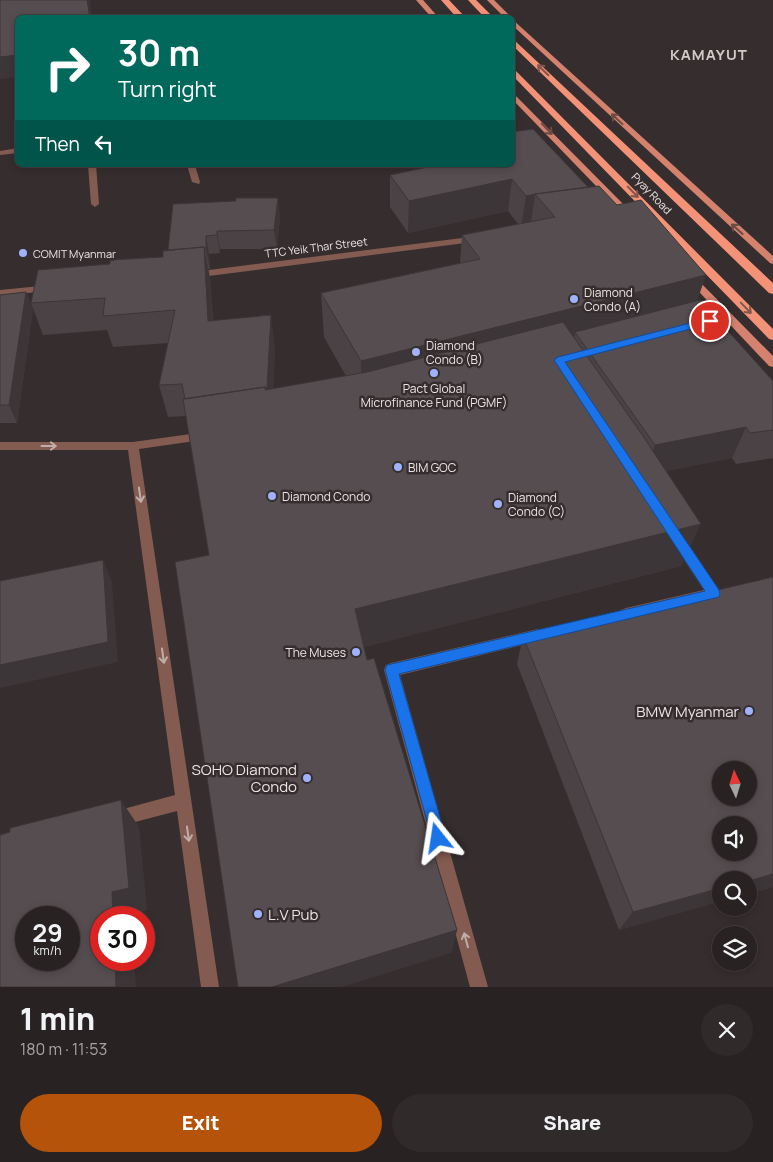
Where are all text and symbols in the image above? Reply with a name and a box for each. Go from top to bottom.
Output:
text: 30 m [118,29,200,77]
icon: right [35,35,100,100]
district label: KAMAYUT [670,44,748,65]
one-way arrow [537,64,549,76]
text: Turn right [118,74,216,104]
one-way arrow [611,113,623,125]
one-way arrow [541,123,553,135]
icon: left [90,130,118,158]
text: Then [35,131,80,157]
street label: Pyay Road [629,169,675,217]
one-way arrow [627,186,639,198]
one-way arrow [730,223,743,235]
street label: TTC Yeik Thar Street [264,233,368,261]
place label: COMIT Myanmar [33,246,116,261]
marker: COMIT Myanmar [17,247,29,259]
place label: Diamond Condo (A) [584,284,641,315]
marker: Diamond Condo (A) [568,293,580,305]
pin [689,300,731,342]
one-way arrow [740,302,752,314]
icon: arrive [696,307,724,335]
place label: Diamond Condo (B) [426,337,483,368]
marker: Diamond Condo (B) [410,346,422,358]
marker: Pact Global Microfinance Fund (PGMF) [428,367,440,379]
place label: Pact Global Microfinance Fund (PGMF) [361,380,507,411]
one-way arrow [40,441,56,451]
place label: BIM GOC [408,459,457,476]
marker: BIM GOC [392,461,404,473]
one-way arrow [135,486,145,502]
place label: Diamond Condo [282,488,370,505]
place label: Diamond Condo (C) [508,489,565,520]
marker: Diamond Condo [266,490,278,502]
marker: Diamond Condo (C) [492,498,504,510]
place label: The Muses [285,644,346,661]
marker: The Muses [350,646,362,658]
one-way arrow [158,647,168,663]
place label: BMW Myanmar [636,701,740,722]
marker: BMW Myanmar [743,705,755,717]
place label: SOHO Diamond Condo [192,759,297,797]
north arrow [712,761,758,806]
map controls [712,761,757,971]
marker: SOHO Diamond Condo [301,772,313,784]
position arrow [411,811,463,863]
button: sound [712,816,757,861]
one-way arrow [183,825,193,841]
button: search [712,871,757,916]
place label: L.V Pub [268,904,318,925]
speed limit sign: 30 [90,906,155,971]
marker: L.V Pub [252,908,264,920]
text: 29 [32,915,63,950]
button: layers [712,926,757,971]
one-way arrow [461,932,471,948]
text: km/h [34,942,61,959]
text: 1 min [20,998,95,1039]
button: close [701,1004,753,1056]
text: 180 m · 11:53 [20,1038,107,1060]
button: Exit [20,1094,382,1152]
button: Share [392,1094,753,1152]

